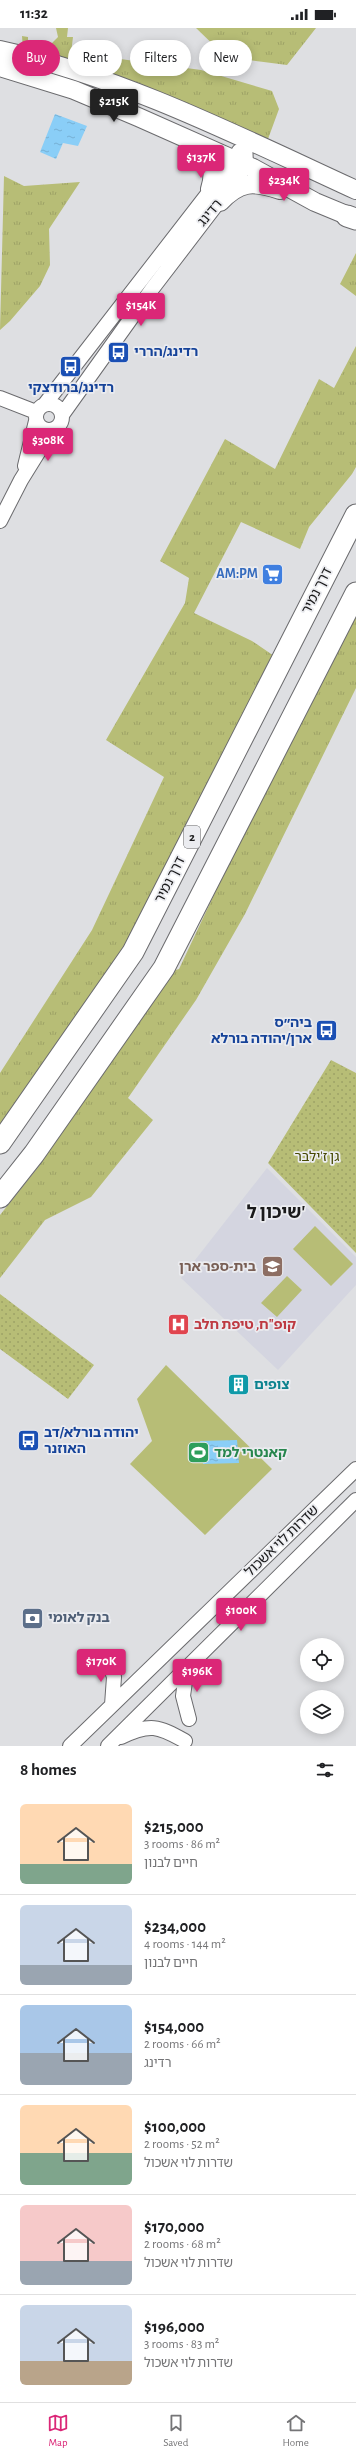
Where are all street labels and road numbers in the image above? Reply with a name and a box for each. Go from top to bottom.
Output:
street label: רדינג [195,197,225,229]
street label: דרך נמיר [299,565,335,616]
road number: 2 [184,826,200,848]
street label: דרך נמיר [152,854,188,905]
street label: שדרות לוי אשכול [243,1503,321,1579]

